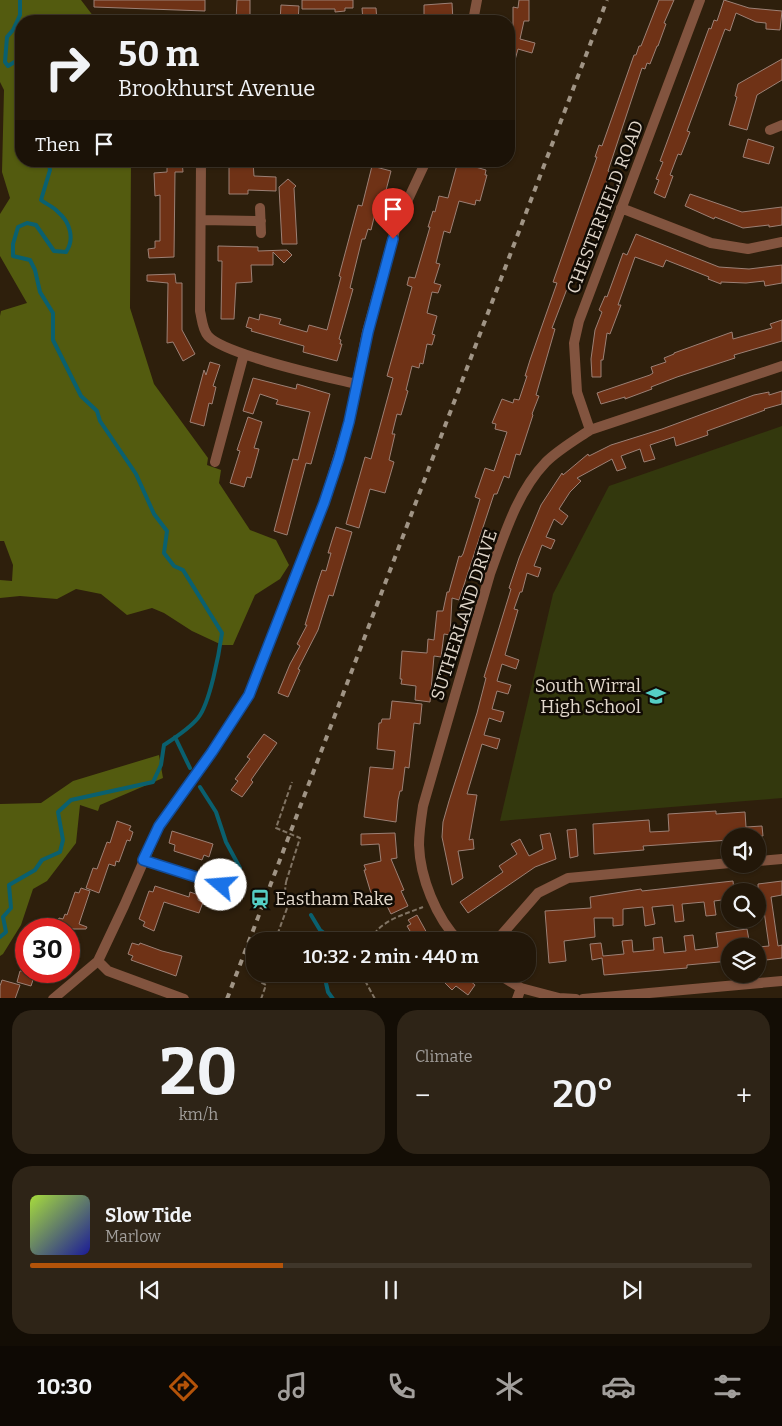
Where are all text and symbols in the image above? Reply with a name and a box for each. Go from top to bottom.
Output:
text: 50 m [118,33,199,75]
icon: right [35,35,100,100]
text: Brookhurst Avenue [118,75,315,102]
street label: CHESTERFIELD ROAD [562,117,648,297]
icon: arrive [90,130,118,158]
text: Then [35,133,80,156]
pin [372,188,414,239]
icon: arrive [379,195,407,223]
street label: SUTHERLAND DRIVE [426,527,502,703]
place label: South Wirral High School [535,675,641,718]
school or university icon: South Wirral High School [645,685,667,707]
map controls [721,828,766,983]
button: sound [721,828,766,873]
position arrow [194,858,246,910]
button: search [721,883,766,928]
station icon: Eastham Rake [249,888,271,910]
place label: Eastham Rake [275,888,393,910]
speed limit sign: 30 [15,918,80,983]
button: layers [721,938,766,983]
text: 10:32 · 2 min · 440 m [303,945,479,968]
text: 20 [160,1033,237,1111]
text: Climate [415,1047,473,1066]
text: 20° [552,1071,614,1117]
text: − [415,1079,430,1112]
text: + [736,1079,752,1112]
text: km/h [179,1105,218,1124]
text: Slow Tide [105,1204,192,1227]
text: Marlow [105,1227,161,1246]
icon: previous [136,1276,164,1304]
icon: pause [377,1276,405,1304]
icon: next [618,1276,646,1304]
icon: directions [166,1369,201,1404]
icon: music [275,1369,310,1404]
icon: phone [384,1369,419,1404]
icon: climate [492,1369,527,1404]
icon: car [601,1369,636,1404]
icon: filters [710,1369,745,1404]
text: 10:30 [37,1373,92,1400]

